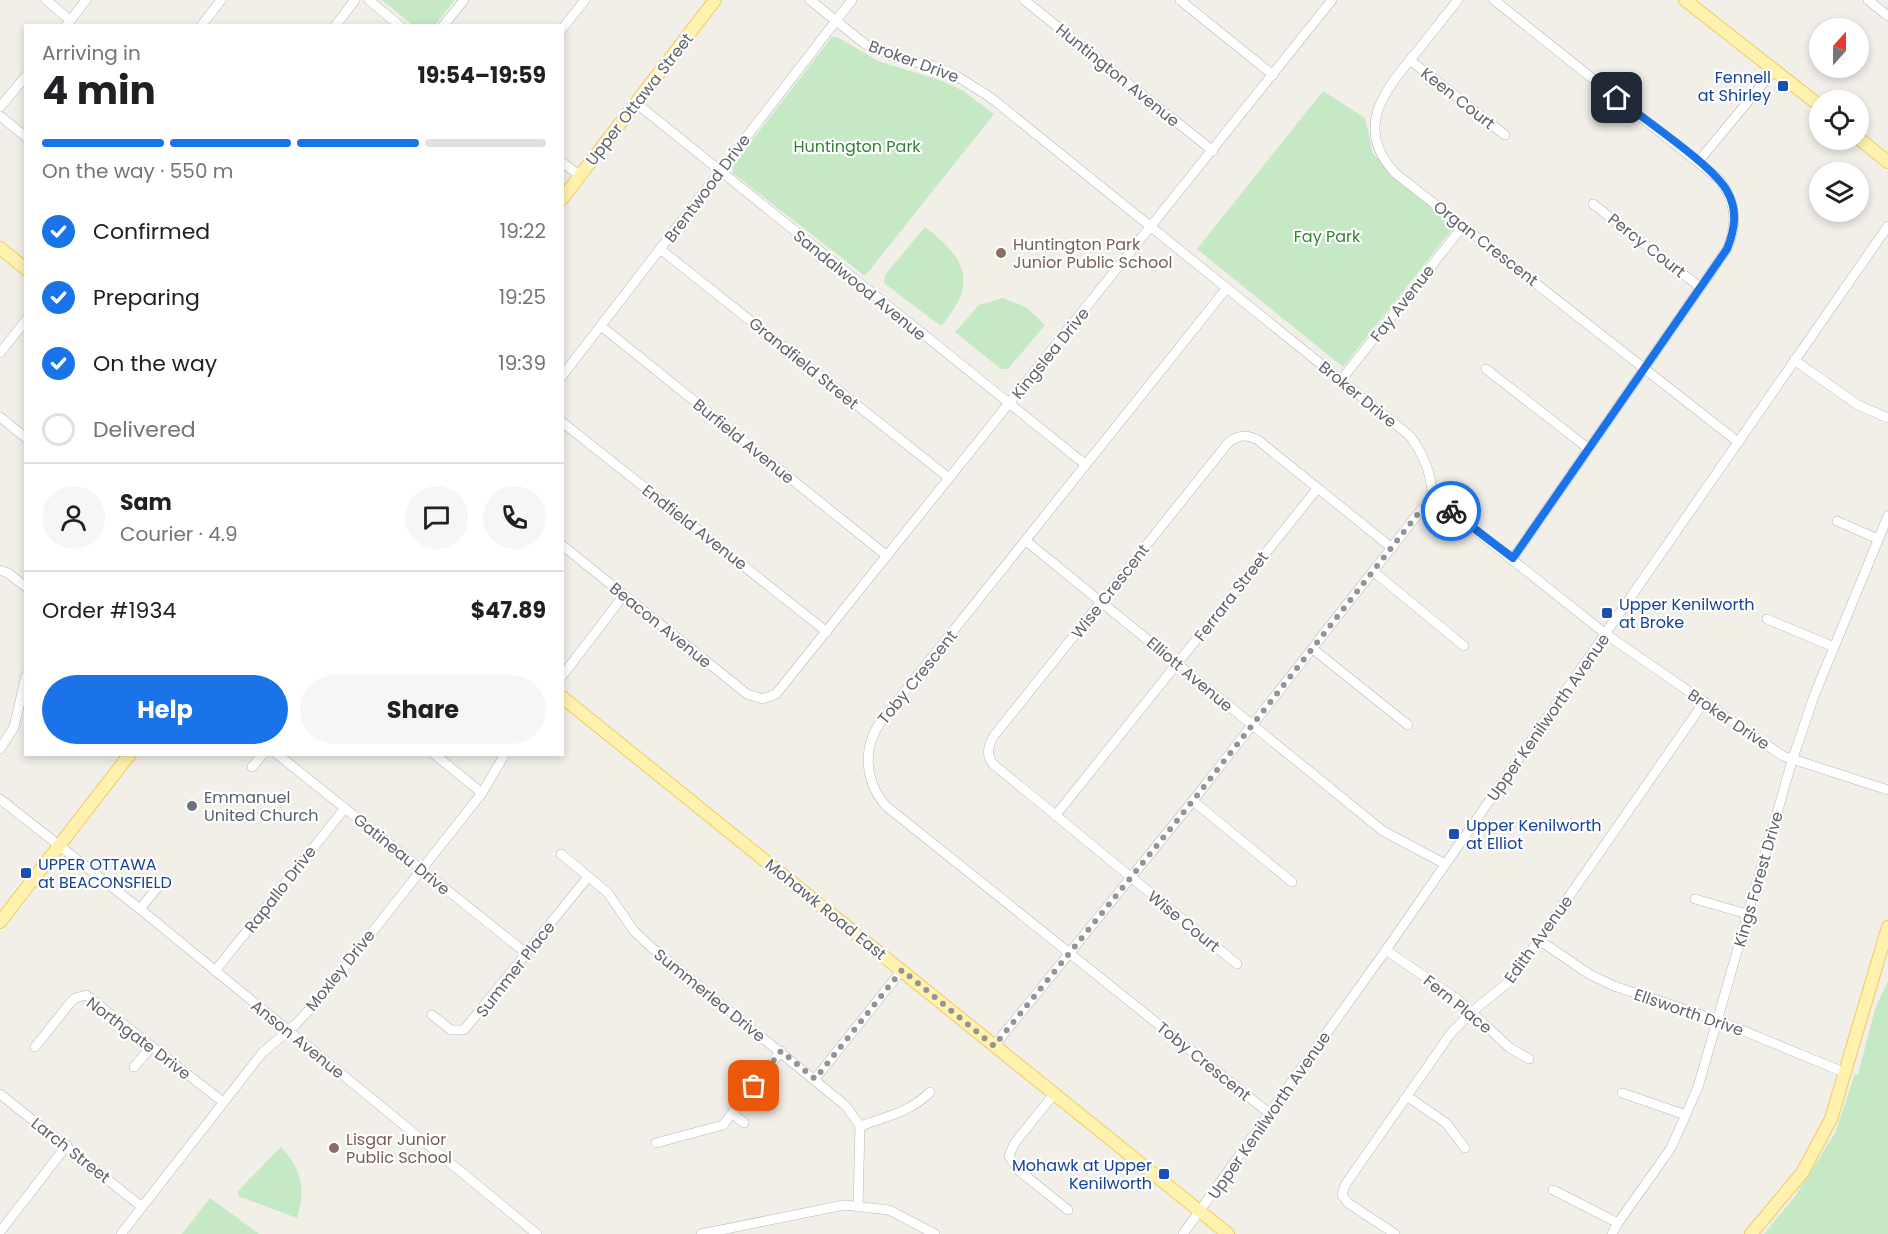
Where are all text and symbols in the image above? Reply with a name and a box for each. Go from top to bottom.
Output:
street label: Huntington Avenue [1051,18,1184,133]
north arrow [1809,18,1869,78]
map controls [1809,18,1869,222]
street label: Upper Ottawa Street [580,28,699,170]
street label: Broker Drive [865,34,962,88]
text: Arriving in [42,39,141,67]
text: 19:54–19:59 [418,60,546,91]
street label: Keen Court [1416,62,1500,135]
text: 4 min [42,63,156,118]
place label: Fennell at Shirley [1698,66,1771,107]
pin [1591,72,1642,123]
marker: Fennell at Shirley [1776,79,1790,93]
icon: home [1600,81,1633,114]
button: locate [1809,90,1869,150]
street label: Brentwood Drive [659,129,756,247]
park label: Huntington Park [793,135,921,158]
text: On the way · 550 m [42,157,233,185]
button: layers [1809,162,1869,222]
street label: Organ Crescent [1429,195,1543,292]
street label: Percy Court [1603,208,1690,283]
icon: check [42,215,75,248]
text: Confirmed [93,216,210,247]
text: 19:22 [500,217,546,245]
street label: Sandalwood Avenue [788,225,931,346]
park label: Fay Park [1294,225,1361,248]
place label: Huntington Park Junior Public School [1013,233,1172,274]
marker: Huntington Park Junior Public School [994,246,1008,260]
street label: Fay Avenue [1365,260,1440,347]
icon: check [42,281,75,314]
text: Preparing [93,282,200,313]
text: 19:25 [499,283,546,311]
street label: Kingslea Drive [1006,303,1095,404]
street label: Grandfield Street [744,312,864,415]
icon: check [42,347,75,380]
text: On the way [93,348,217,379]
text: 19:39 [498,349,546,377]
street label: Broker Drive [1314,356,1402,433]
street label: Burfield Avenue [688,393,799,489]
text: Delivered [93,414,196,445]
street label: Endfield Avenue [637,479,752,576]
courier [1421,481,1481,541]
button: person [42,486,105,549]
button: chat [405,486,468,549]
button: phone [483,486,546,549]
text: Sam [120,487,172,518]
icon: bike [1435,495,1468,528]
text: Courier · 4.9 [120,520,238,548]
street label: Wise Crescent [1066,539,1155,643]
street label: Ferrara Street [1189,546,1274,646]
street label: Beacon Avenue [605,577,717,674]
place label: Upper Kenilworth at Broke [1619,593,1755,634]
text: Order #1934 [42,595,176,626]
text: $47.89 [471,595,546,626]
marker: Upper Kenilworth at Broke [1600,606,1614,620]
street label: Toby Crescent [872,625,963,729]
street label: Upper Kenilworth Avenue [1482,629,1615,806]
street label: Elliott Avenue [1142,631,1238,717]
button: Help [42,675,288,744]
button: Share [300,675,546,744]
street label: Broker Drive [1683,683,1774,755]
place label: Emmanuel United Church [204,786,319,827]
marker: Emmanuel United Church [185,799,199,813]
street label: Gatineau Drive [348,808,455,901]
street label: Kings Forest Drive [1728,809,1789,950]
place label: Upper Kenilworth at Elliot [1466,814,1602,855]
marker: Upper Kenilworth at Elliot [1447,827,1461,841]
street label: Rapallo Drive [239,841,322,938]
place label: UPPER OTTAWA at BEACONSFIELD [38,853,172,894]
street label: Mohawk Road East [760,853,891,966]
marker: UPPER OTTAWA at BEACONSFIELD [19,866,33,880]
street label: Wise Court [1143,885,1225,958]
street label: Edith Avenue [1499,891,1578,988]
street label: Summer Place [470,916,560,1022]
street label: Moxley Drive [300,925,381,1016]
street label: Summerlea Drive [649,943,770,1048]
street label: Fern Place [1419,970,1497,1039]
street label: Ellsworth Drive [1631,983,1747,1042]
street label: Northgate Drive [82,992,196,1085]
street label: Anson Avenue [246,995,349,1084]
street label: Toby Crescent [1152,1016,1256,1107]
street label: Upper Kenilworth Avenue [1203,1027,1336,1204]
pin [728,1060,779,1111]
icon: bag [737,1069,770,1102]
street label: Larch Street [26,1112,115,1189]
place label: Lisgar Junior Public School [346,1128,452,1169]
marker: Lisgar Junior Public School [327,1141,341,1155]
place label: Mohawk at Upper Kenilworth [1012,1154,1152,1195]
marker: Mohawk at Upper Kenilworth [1157,1167,1171,1181]

